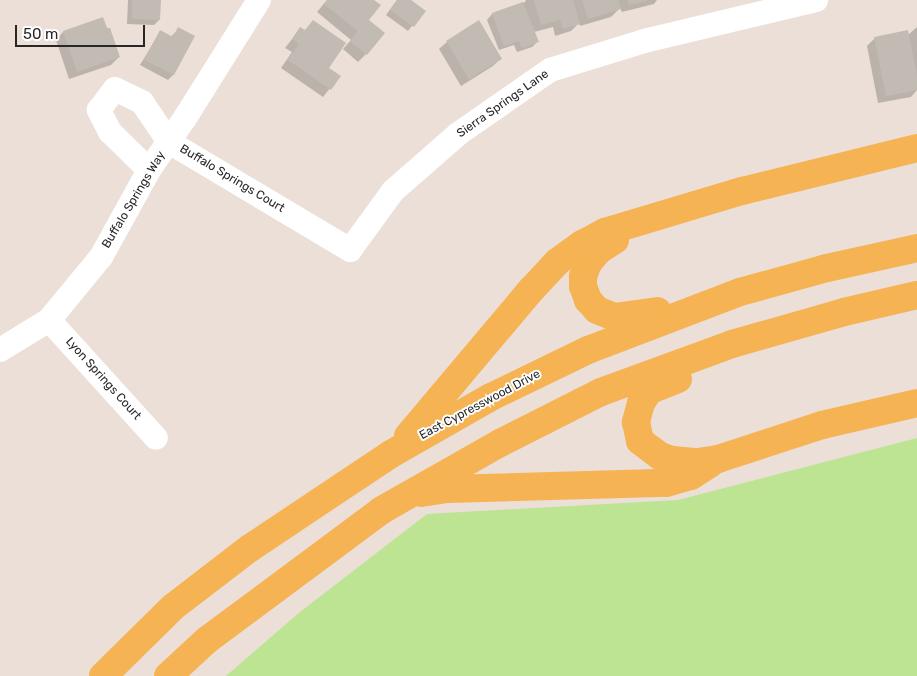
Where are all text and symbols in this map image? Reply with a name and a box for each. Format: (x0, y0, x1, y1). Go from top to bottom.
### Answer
scale bar (18, 15, 148, 47)
text: 50 m (23, 25, 58, 43)
street label: Sierra Springs Lane (454, 67, 552, 141)
street label: Buffalo Springs Court (177, 142, 287, 216)
street label: Buffalo Springs Way (99, 149, 169, 251)
street label: Lyon Springs Court (62, 335, 144, 423)
street label: East Cypresswood Drive (417, 367, 543, 443)

